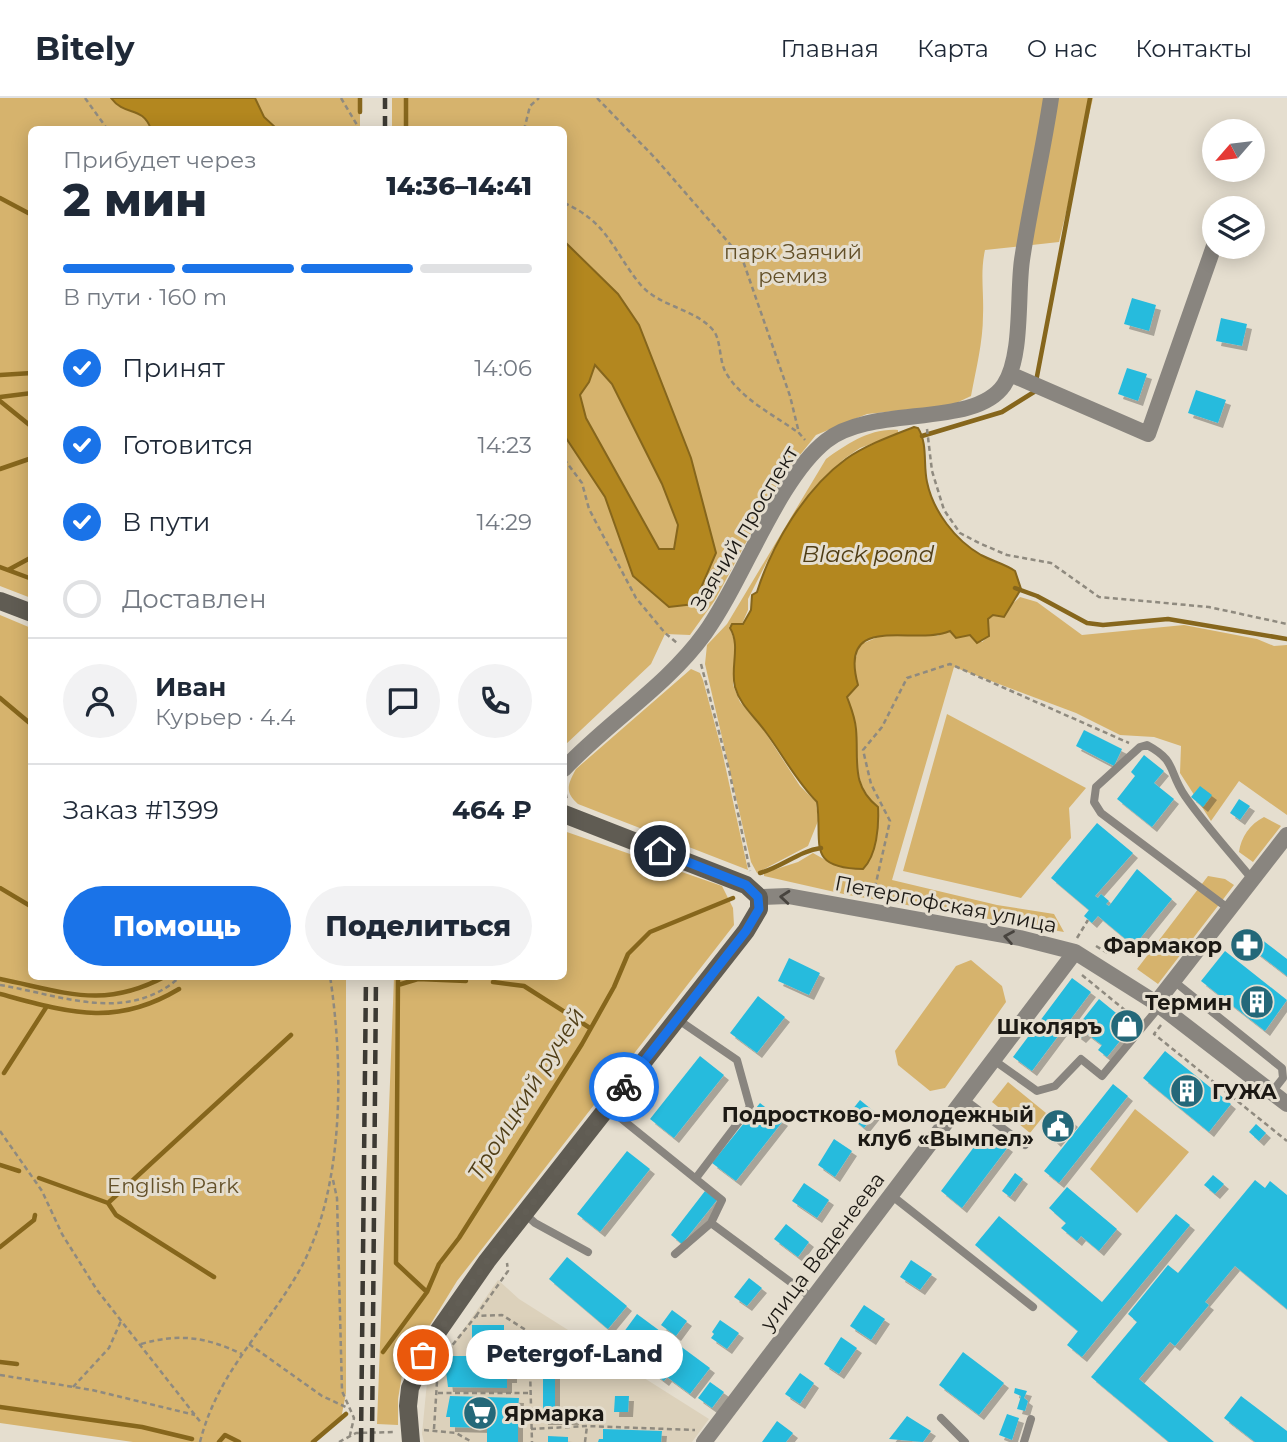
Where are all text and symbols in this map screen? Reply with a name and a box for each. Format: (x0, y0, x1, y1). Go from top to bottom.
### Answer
text: Bitely (35, 28, 134, 68)
text: Главная (781, 34, 879, 63)
text: Карта (917, 34, 989, 63)
text: О нас (1027, 34, 1097, 63)
text: Контакты (1135, 34, 1252, 63)
north arrow (1202, 119, 1265, 182)
map controls (1202, 119, 1265, 259)
text: Прибудет через (63, 146, 257, 174)
text: 14:36–14:41 (386, 170, 532, 202)
text: 2 мин (63, 171, 207, 228)
button: layers (1202, 196, 1265, 259)
park label: парк Заячий ремиз (724, 239, 862, 288)
text: В пути · 160 m (63, 283, 227, 311)
icon: check (63, 349, 101, 387)
text: Принят (122, 352, 225, 384)
text: 14:06 (474, 354, 532, 382)
icon: check (63, 426, 101, 464)
text: Готовится (122, 429, 253, 461)
text: 14:23 (477, 431, 532, 459)
street label: Заячий проспект (685, 441, 803, 615)
icon: check (63, 503, 101, 541)
text: В пути (122, 506, 211, 538)
text: 14:29 (476, 508, 532, 536)
water label: Black pond (802, 540, 935, 568)
text: Доставлен (122, 583, 267, 615)
button: person (63, 664, 137, 738)
button: chat (366, 664, 440, 738)
button: phone (458, 664, 532, 738)
text: Иван (155, 671, 226, 703)
text: Курьер · 4.4 (155, 703, 295, 731)
text: Заказ #1399 (63, 794, 219, 826)
text: 464 ₽ (452, 794, 532, 826)
pin (630, 821, 690, 881)
icon: home (641, 832, 679, 870)
street label: Петергофская улица (833, 870, 1059, 938)
button: Помощь (63, 886, 291, 966)
button: Поделиться (305, 886, 532, 966)
one-way arrow (779, 890, 790, 905)
pharmacy icon: Фармакор (1228, 926, 1266, 964)
one-way arrow (1003, 930, 1015, 945)
place label: Фармакор (1104, 933, 1222, 958)
building icon: Термин (1238, 983, 1276, 1021)
place label: Термин (1145, 990, 1232, 1015)
water label: Троицкий ручей (461, 1002, 591, 1186)
shop icon: Школяръ (1108, 1007, 1146, 1045)
place label: Школяръ (997, 1014, 1102, 1039)
courier (589, 1052, 659, 1122)
icon: bike (605, 1068, 643, 1106)
building icon: ГУЖА (1168, 1072, 1206, 1110)
place label: ГУЖА (1212, 1079, 1277, 1104)
place label: Подростково-молодежный клуб «Вымпел» (722, 1102, 1034, 1151)
public building icon: Подростково-молодежный клуб «Вымпел» (1039, 1107, 1077, 1145)
street label: улица Веденеева (754, 1167, 890, 1336)
park label: English Park (107, 1173, 239, 1198)
pin (393, 1325, 453, 1385)
callout: Petergof-Land (465, 1330, 682, 1380)
icon: bag (404, 1336, 442, 1374)
text: Petergof-Land (486, 1340, 663, 1368)
supermarket icon: Ярмарка (461, 1394, 499, 1432)
place label: Ярмарка (504, 1401, 604, 1426)

